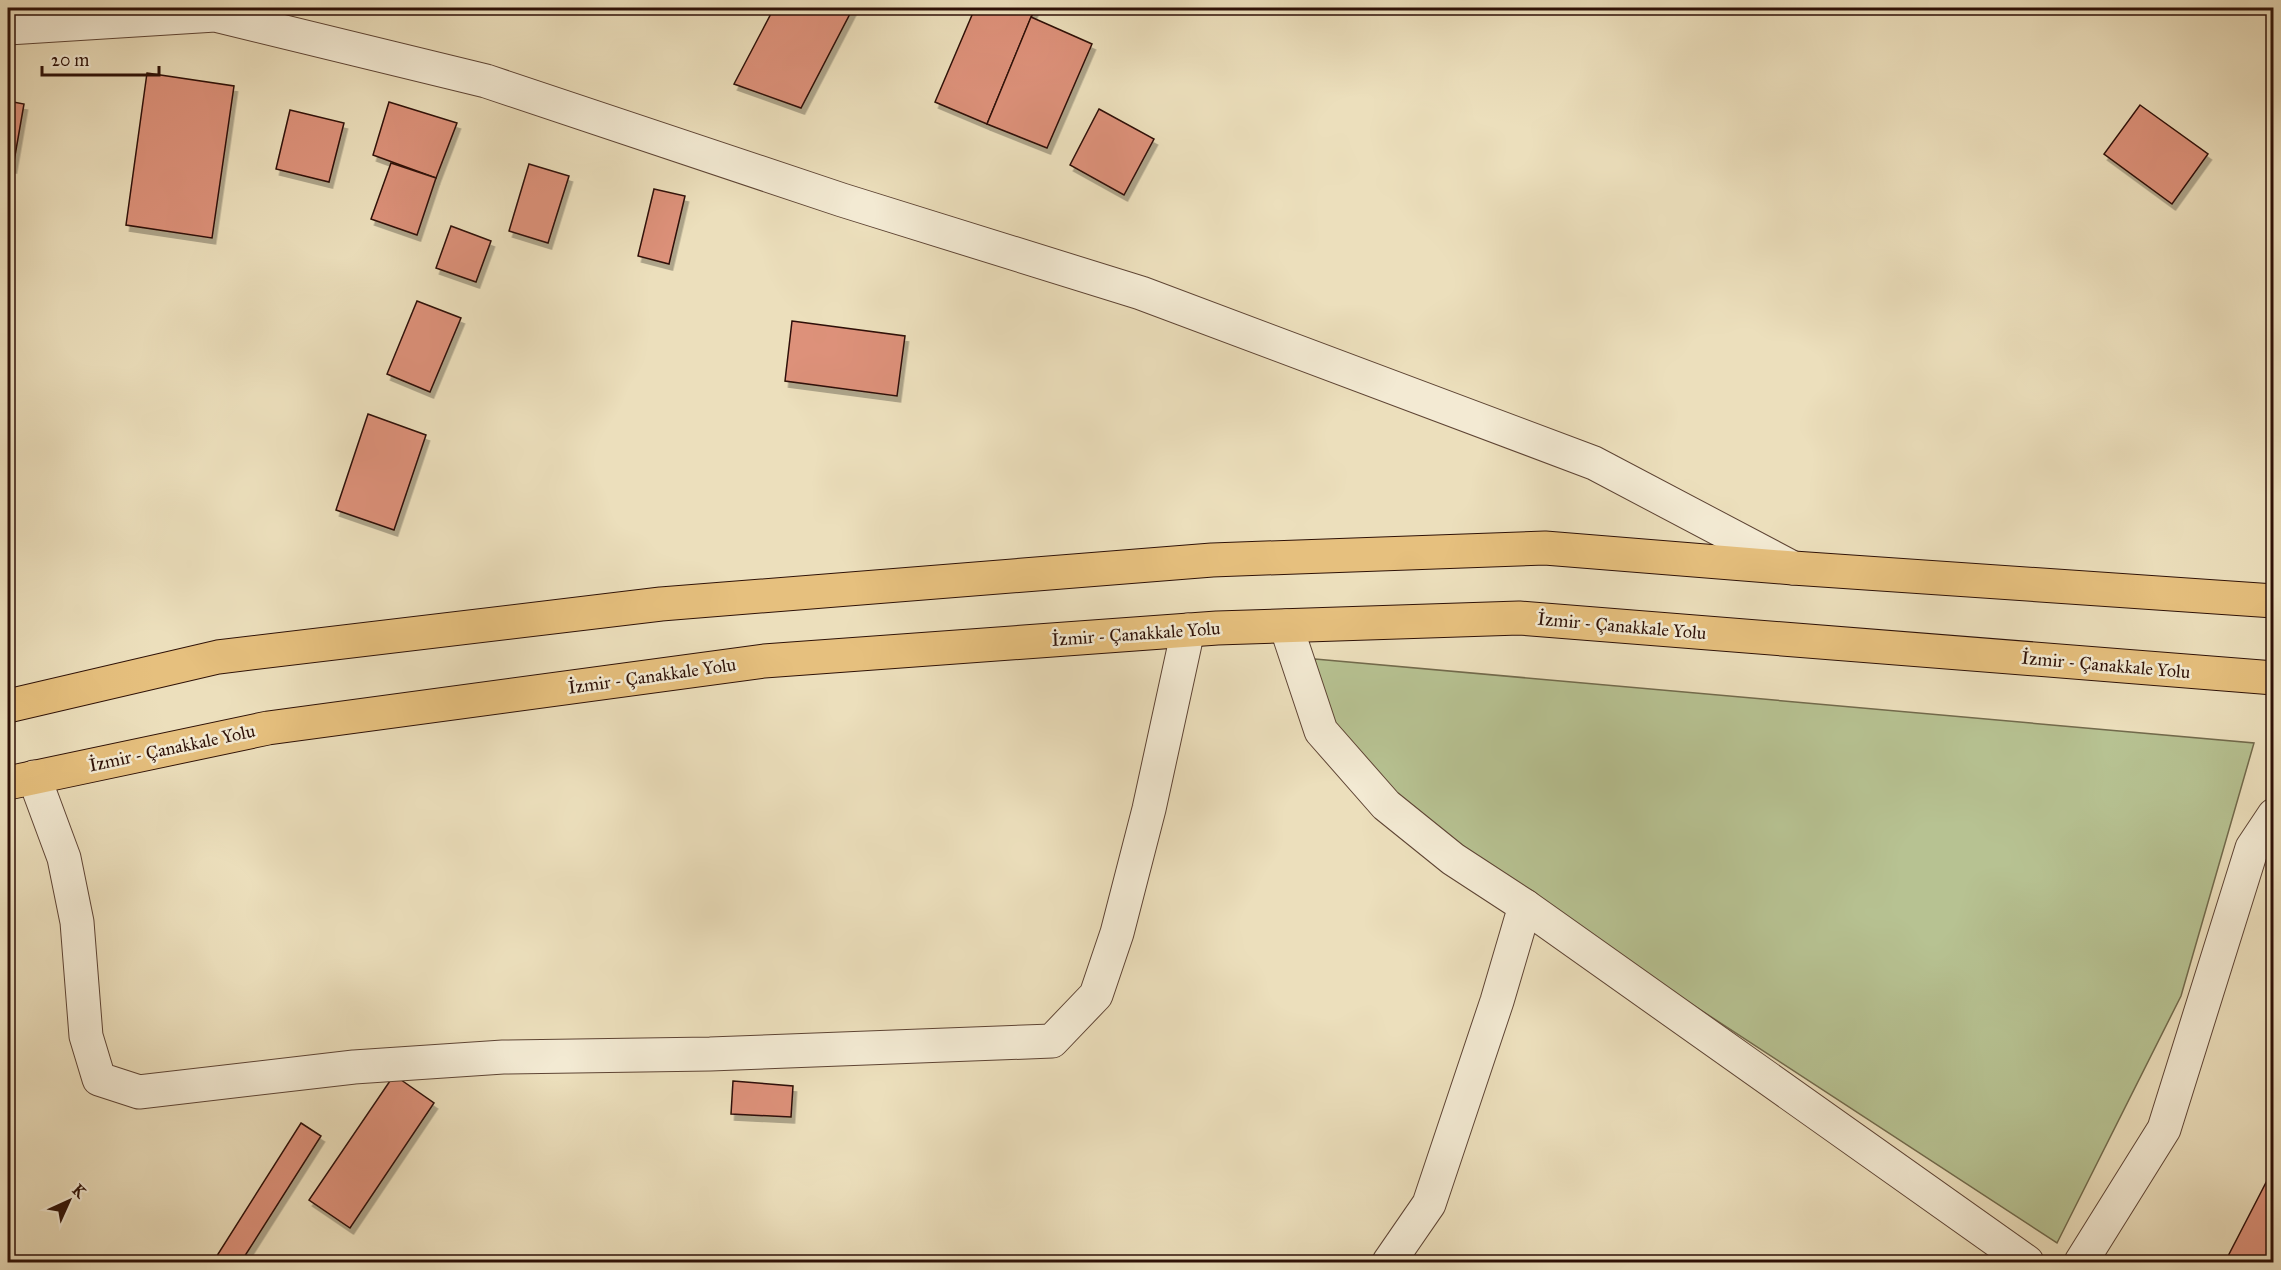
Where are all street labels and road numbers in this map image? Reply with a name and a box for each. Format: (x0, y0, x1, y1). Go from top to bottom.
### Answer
street label: İzmir - Çanakkale Yolu (1537, 607, 1708, 644)
street label: İzmir - Çanakkale Yolu (1051, 616, 1222, 651)
street label: İzmir - Çanakkale Yolu (2021, 646, 2192, 683)
street label: İzmir - Çanakkale Yolu (566, 652, 738, 699)
street label: İzmir - Çanakkale Yolu (87, 719, 258, 776)

